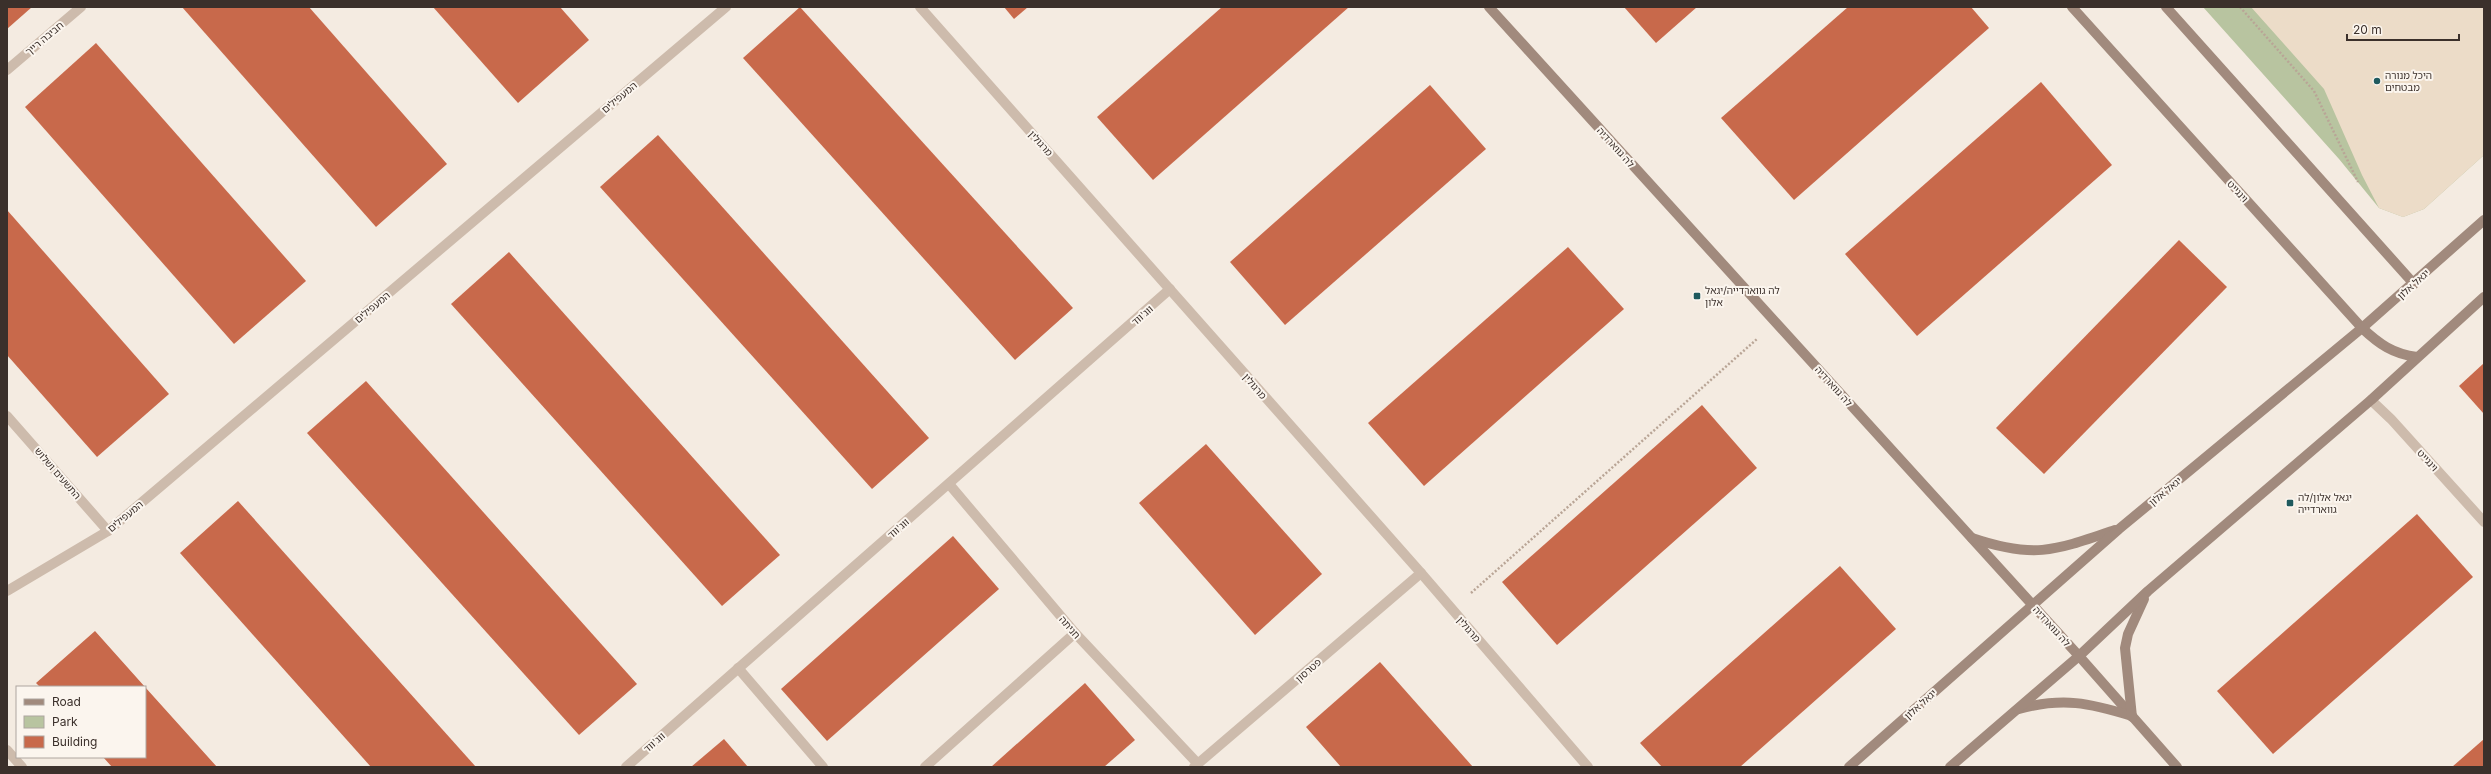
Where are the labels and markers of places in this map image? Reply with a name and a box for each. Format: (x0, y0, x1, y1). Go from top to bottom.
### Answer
place label: היכל מנורה מבטחים (2385, 69, 2432, 93)
marker: היכל מנורה מבטחים (2372, 76, 2382, 86)
place label: לה גווארדייה/יגאל אלון (1705, 284, 1780, 308)
marker: לה גווארדייה/יגאל אלון (1692, 291, 1702, 301)
place label: יגאל אלון/לה גווארדייה (2298, 491, 2352, 515)
marker: יגאל אלון/לה גווארדייה (2285, 498, 2295, 508)

